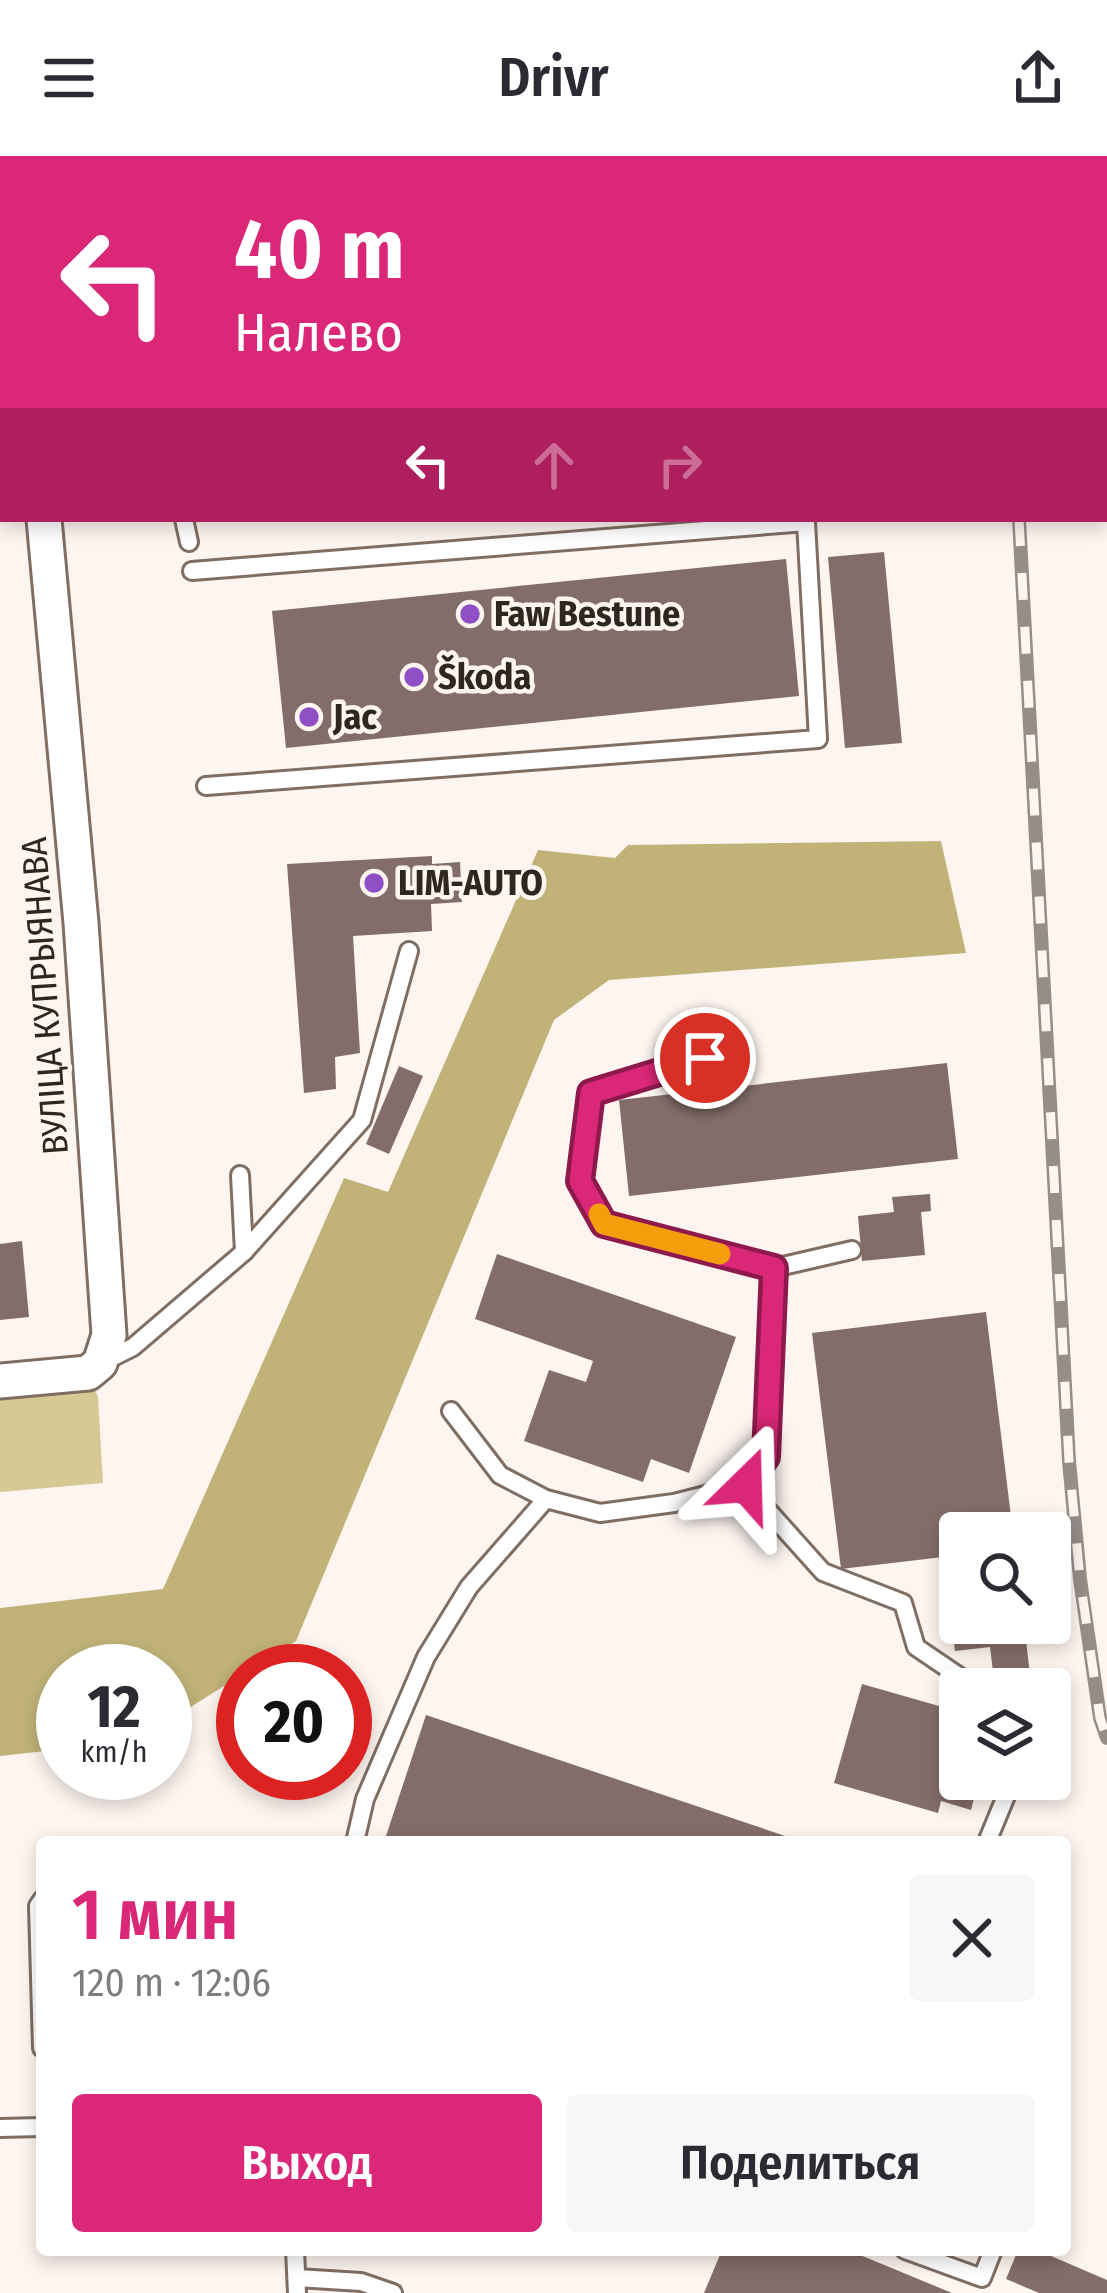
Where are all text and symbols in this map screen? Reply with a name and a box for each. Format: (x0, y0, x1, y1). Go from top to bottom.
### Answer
icon: menu (36, 45, 102, 111)
icon: share (1005, 45, 1071, 111)
text: Drivr (498, 46, 609, 110)
text: 40 m (234, 199, 405, 300)
icon: left (36, 204, 192, 360)
text: Налево (234, 301, 403, 365)
icon: left (395, 432, 461, 498)
icon: ahead (521, 432, 587, 498)
icon: right (647, 432, 713, 498)
place label: Faw Bestune (494, 592, 680, 636)
marker: Faw Bestune (457, 601, 483, 627)
place label: Škoda (438, 654, 531, 699)
marker: Škoda (401, 664, 427, 690)
place label: Jac (332, 695, 377, 739)
marker: Jac (296, 704, 322, 730)
street label: ВУЛІЦА КУПРЫЯНАВА (12, 836, 78, 1156)
place label: LIM-AUTO (398, 861, 543, 905)
marker: LIM-AUTO (361, 870, 387, 896)
pin (654, 1007, 756, 1109)
icon: arrive (672, 1025, 738, 1091)
position arrow (683, 1422, 809, 1548)
map controls (939, 1512, 1071, 1800)
button: search (939, 1512, 1071, 1644)
speed limit sign: 20 (216, 1644, 372, 1800)
button: layers (939, 1668, 1071, 1800)
text: 12 (87, 1671, 141, 1743)
text: km/h (81, 1734, 147, 1770)
text: 1 мин (72, 1872, 239, 1958)
button: close (909, 1875, 1035, 2001)
text: 120 m · 12:06 (72, 1960, 271, 2006)
button: Выход (72, 2094, 542, 2232)
button: Поделиться (566, 2094, 1035, 2232)

